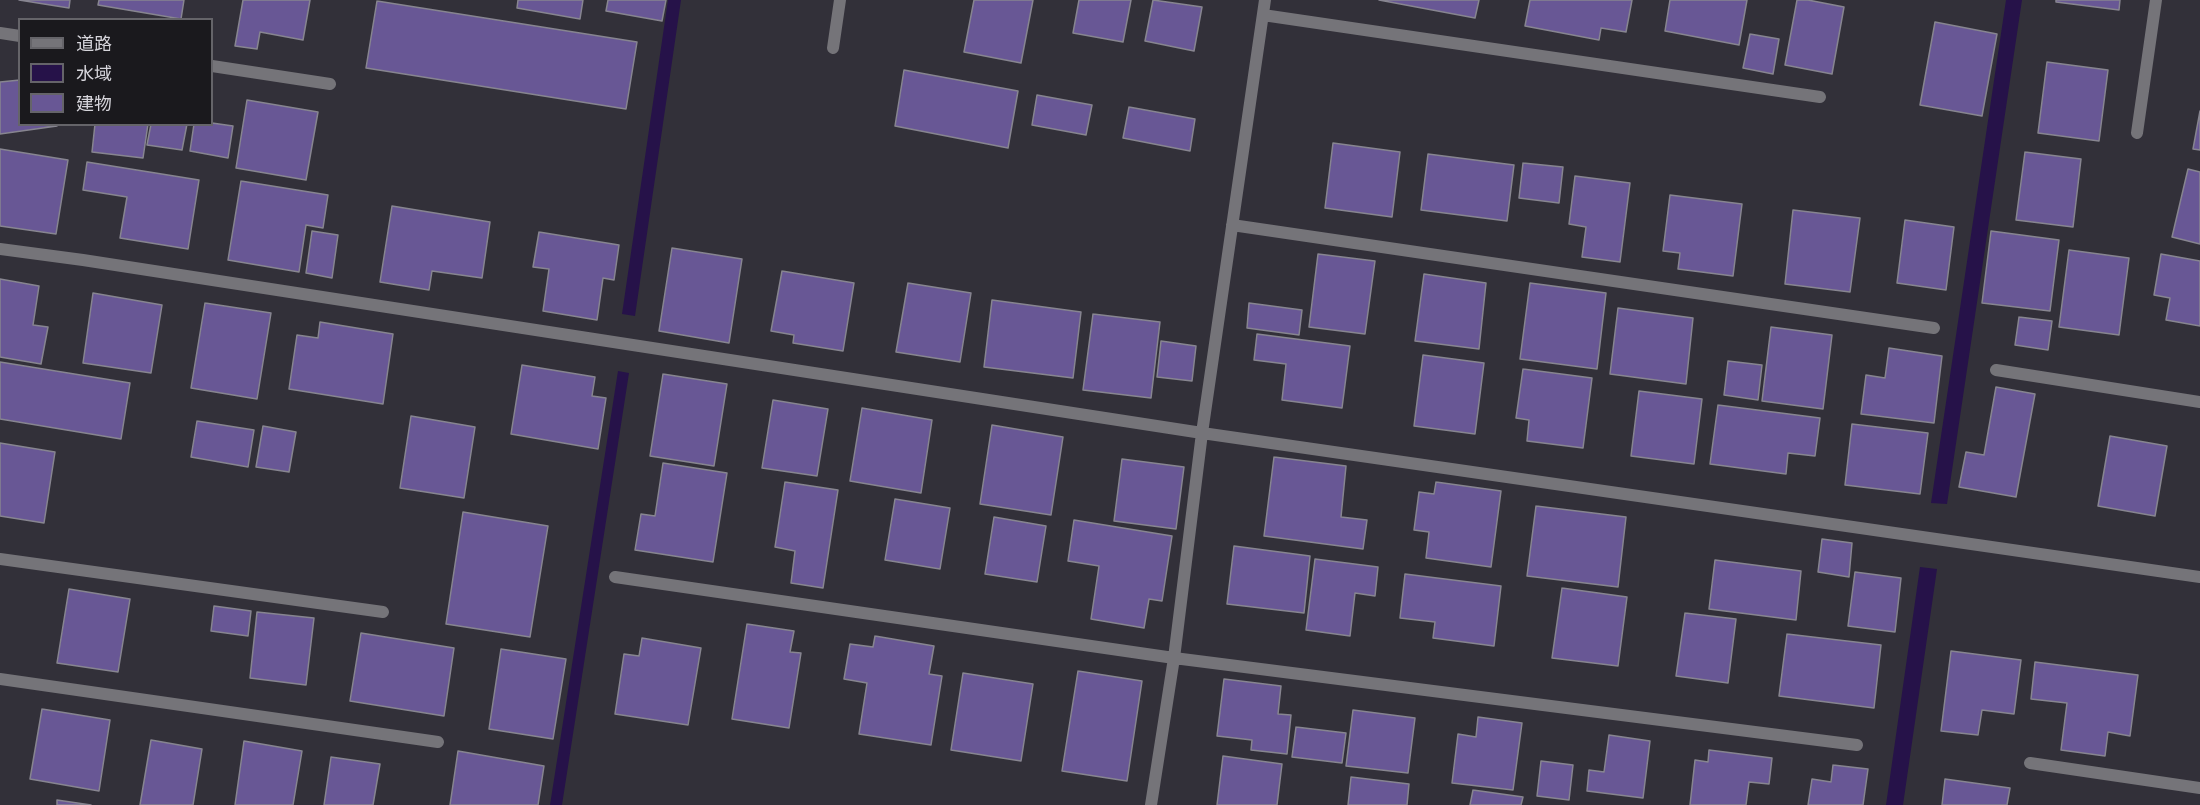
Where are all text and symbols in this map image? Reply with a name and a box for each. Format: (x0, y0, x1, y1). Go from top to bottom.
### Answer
legend (18, 18, 213, 126)
text: 道路 (76, 32, 112, 57)
text: 水域 (76, 62, 112, 87)
text: 建物 (76, 92, 112, 117)

